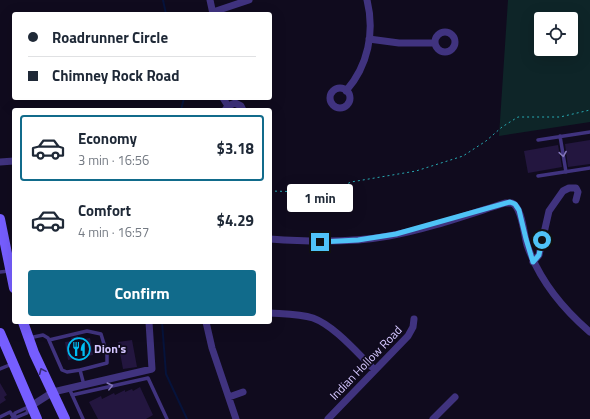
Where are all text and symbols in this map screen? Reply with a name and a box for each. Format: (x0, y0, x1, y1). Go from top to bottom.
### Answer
map controls (534, 12, 578, 56)
button: locate (534, 12, 578, 56)
text: Roadrunner Circle (52, 26, 168, 49)
text: Chimney Rock Road (52, 64, 179, 87)
text: Economy (78, 127, 137, 150)
icon: car (30, 130, 66, 166)
text: $3.18 (217, 137, 254, 160)
text: 3 min · 16:56 (78, 150, 149, 170)
one-way arrow (558, 151, 567, 157)
callout: 1 min (287, 184, 353, 212)
text: 1 min (304, 188, 336, 208)
text: Comfort (78, 199, 131, 222)
icon: car (30, 202, 66, 238)
text: $4.29 (217, 209, 254, 232)
text: 4 min · 16:57 (78, 222, 149, 242)
route start (533, 231, 551, 249)
route end (311, 233, 329, 251)
button: Confirm (28, 270, 256, 316)
street label: Indian Hollow Road (325, 321, 406, 404)
restaurant icon: Dion's (66, 336, 92, 362)
place label: Dion's (94, 339, 127, 358)
one-way arrow (39, 368, 47, 375)
one-way arrow (107, 383, 113, 391)

